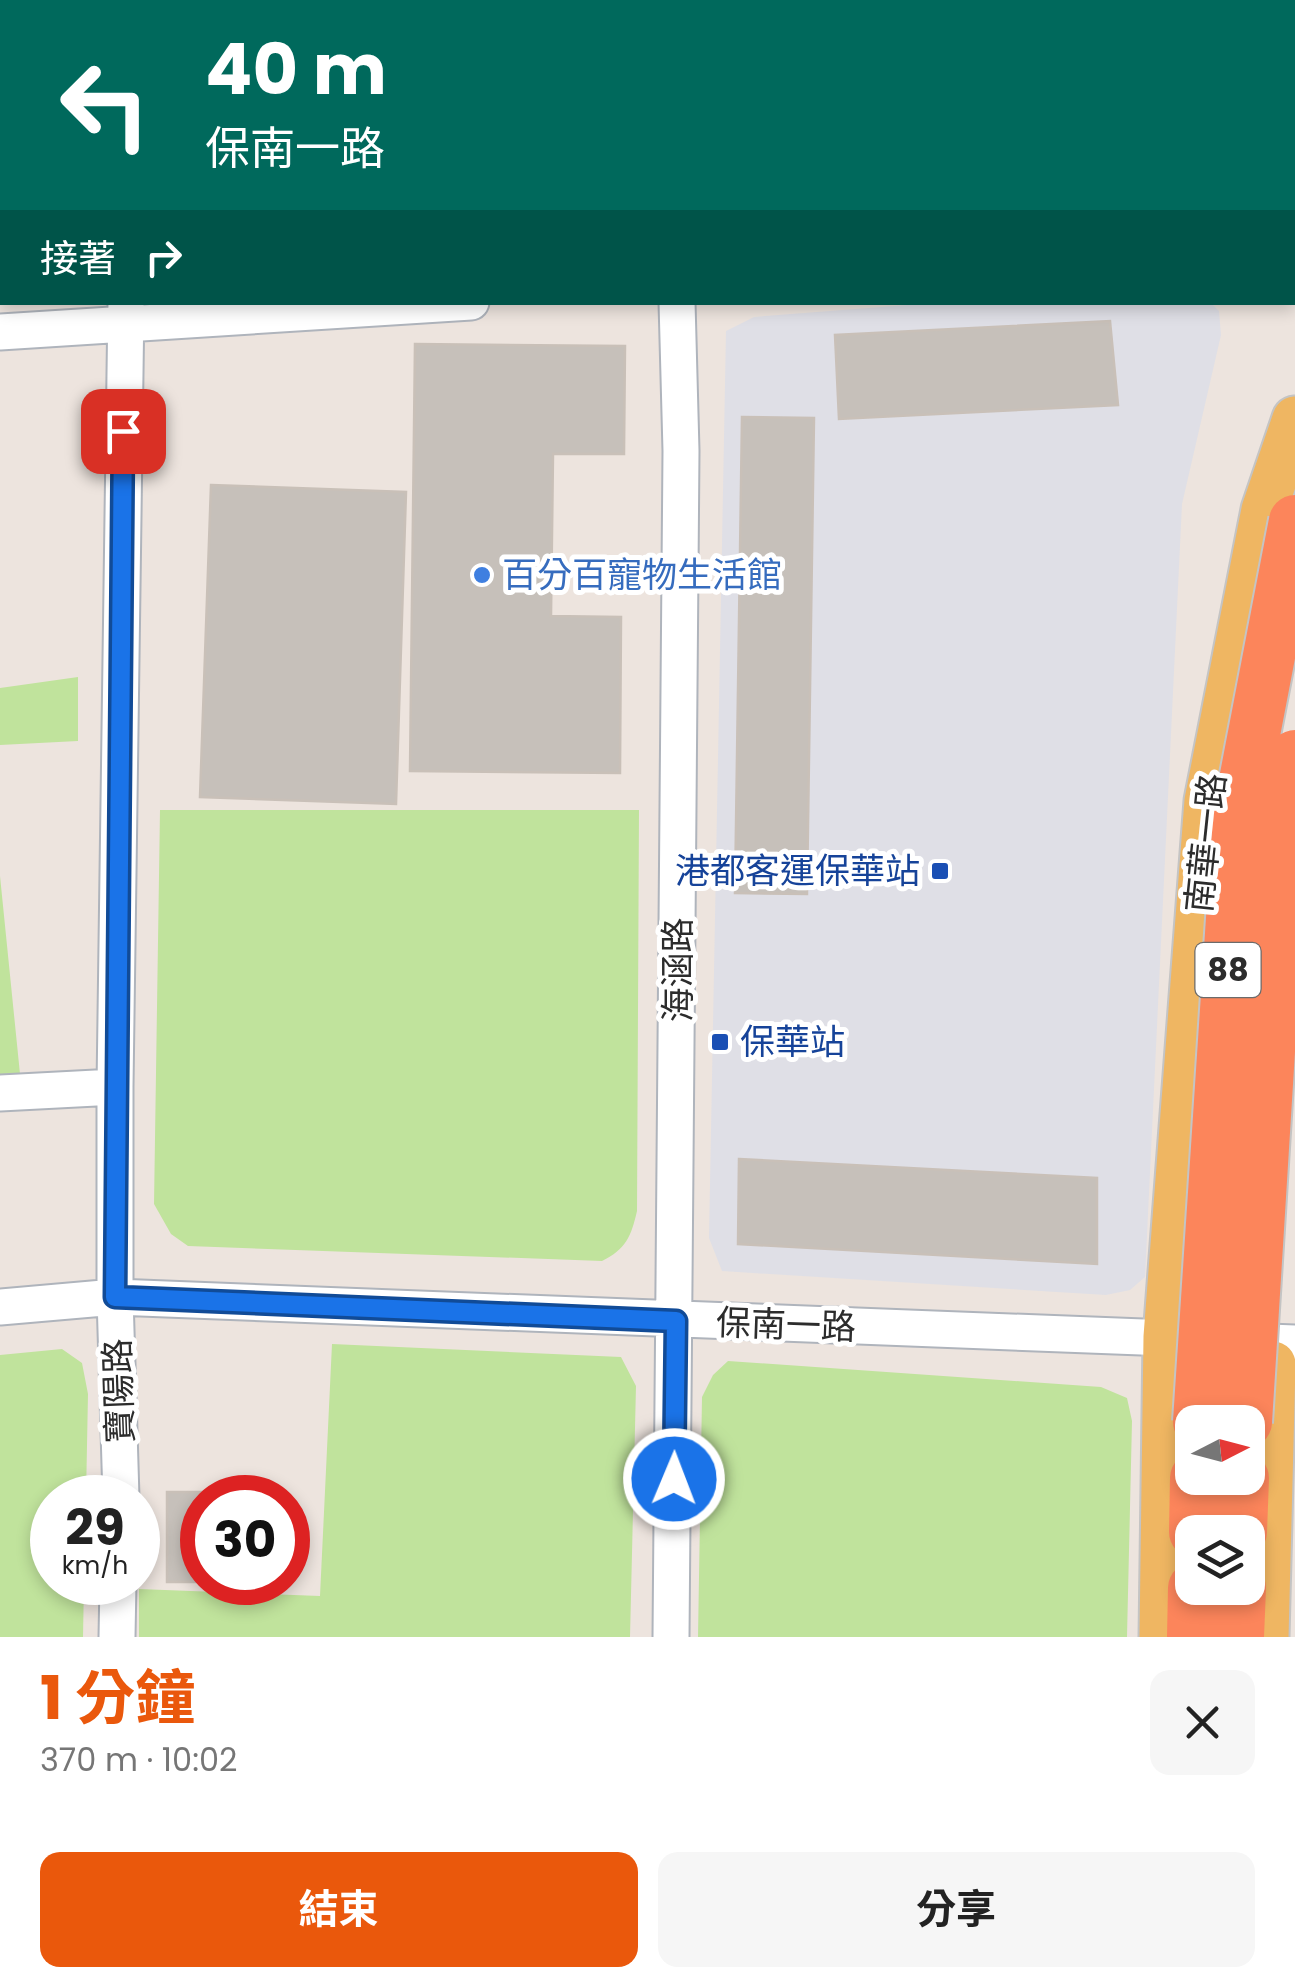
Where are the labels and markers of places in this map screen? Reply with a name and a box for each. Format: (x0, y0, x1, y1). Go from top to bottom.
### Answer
pin (81, 389, 166, 474)
place label: 百分百寵物生活館 (502, 550, 782, 599)
marker: 百分百寵物生活館 (471, 564, 493, 586)
place label: 港都客運保華站 (675, 846, 920, 895)
marker: 港都客運保華站 (929, 860, 951, 882)
place label: 保華站 (740, 1017, 845, 1066)
marker: 保華站 (709, 1031, 731, 1053)

